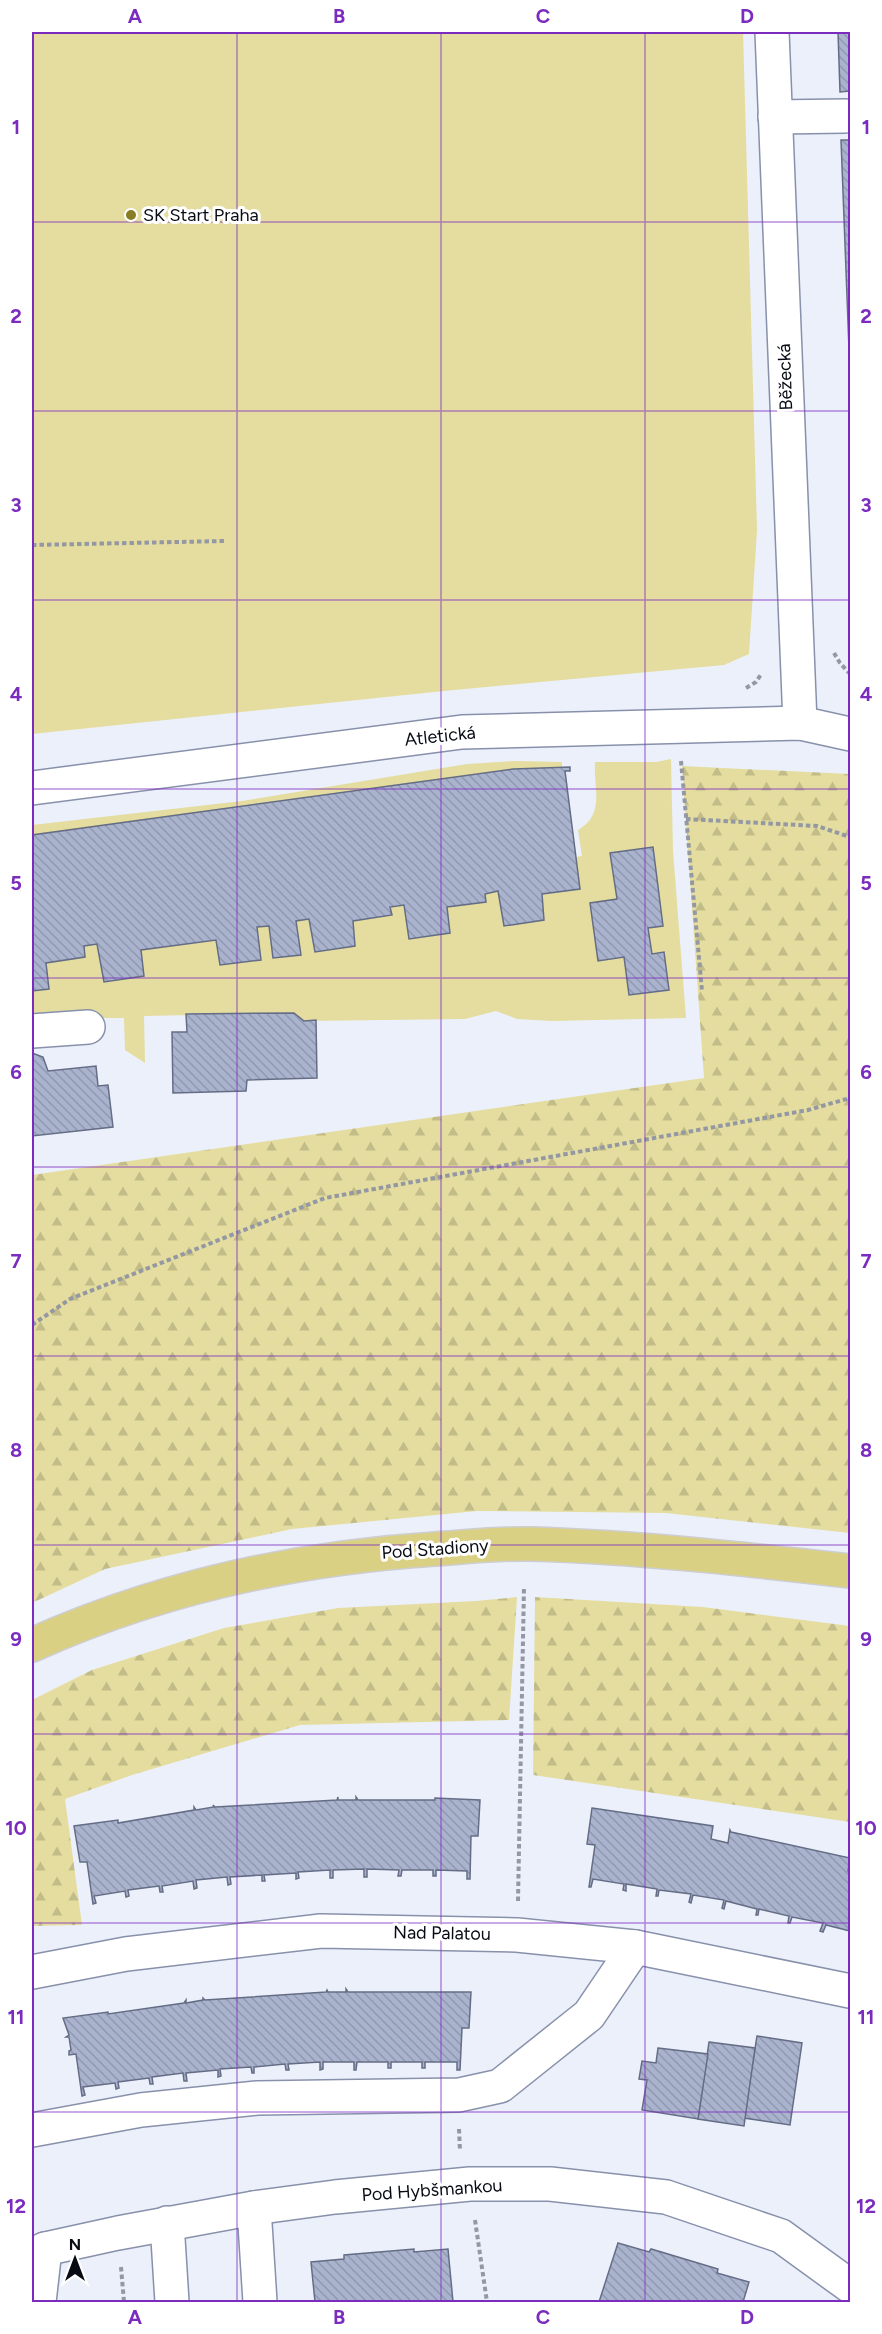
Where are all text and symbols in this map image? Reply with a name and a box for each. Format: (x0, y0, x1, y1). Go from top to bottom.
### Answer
text: A (128, 4, 143, 28)
text: B (333, 4, 345, 28)
text: C (536, 4, 550, 28)
text: D (740, 4, 754, 28)
text: 1 (12, 115, 20, 139)
text: 1 (862, 115, 870, 139)
place label: SK Start Praha (143, 204, 259, 226)
marker: SK Start Praha (124, 208, 138, 222)
text: 2 (10, 304, 22, 328)
text: 2 (860, 304, 872, 328)
street label: Běžecká (773, 343, 797, 411)
text: 3 (10, 493, 22, 517)
text: 3 (860, 493, 872, 517)
text: 4 (10, 682, 23, 706)
text: 4 (860, 682, 873, 706)
street label: Atletická (403, 721, 477, 751)
text: 5 (10, 871, 22, 895)
text: 5 (860, 871, 872, 895)
text: 6 (10, 1060, 22, 1084)
text: 6 (860, 1060, 872, 1084)
text: 7 (10, 1249, 22, 1273)
text: 7 (860, 1249, 872, 1273)
text: 8 (10, 1438, 22, 1462)
text: 8 (860, 1438, 872, 1462)
street label: Pod Stadiony (381, 1534, 490, 1564)
text: 9 (10, 1627, 22, 1651)
text: 9 (860, 1627, 872, 1651)
text: 10 (5, 1816, 27, 1840)
text: 10 (855, 1816, 877, 1840)
street label: Nad Palatou (393, 1921, 491, 1945)
text: 11 (8, 2005, 24, 2029)
text: 11 (858, 2005, 874, 2029)
street label: Pod Hybšmankou (361, 2174, 503, 2206)
text: 12 (6, 2194, 26, 2218)
text: 12 (856, 2194, 876, 2218)
north arrow (45, 2229, 105, 2289)
text: N (69, 2235, 81, 2254)
text: A (128, 2305, 143, 2329)
text: B (333, 2305, 345, 2329)
text: C (536, 2305, 550, 2329)
text: D (740, 2305, 754, 2329)

